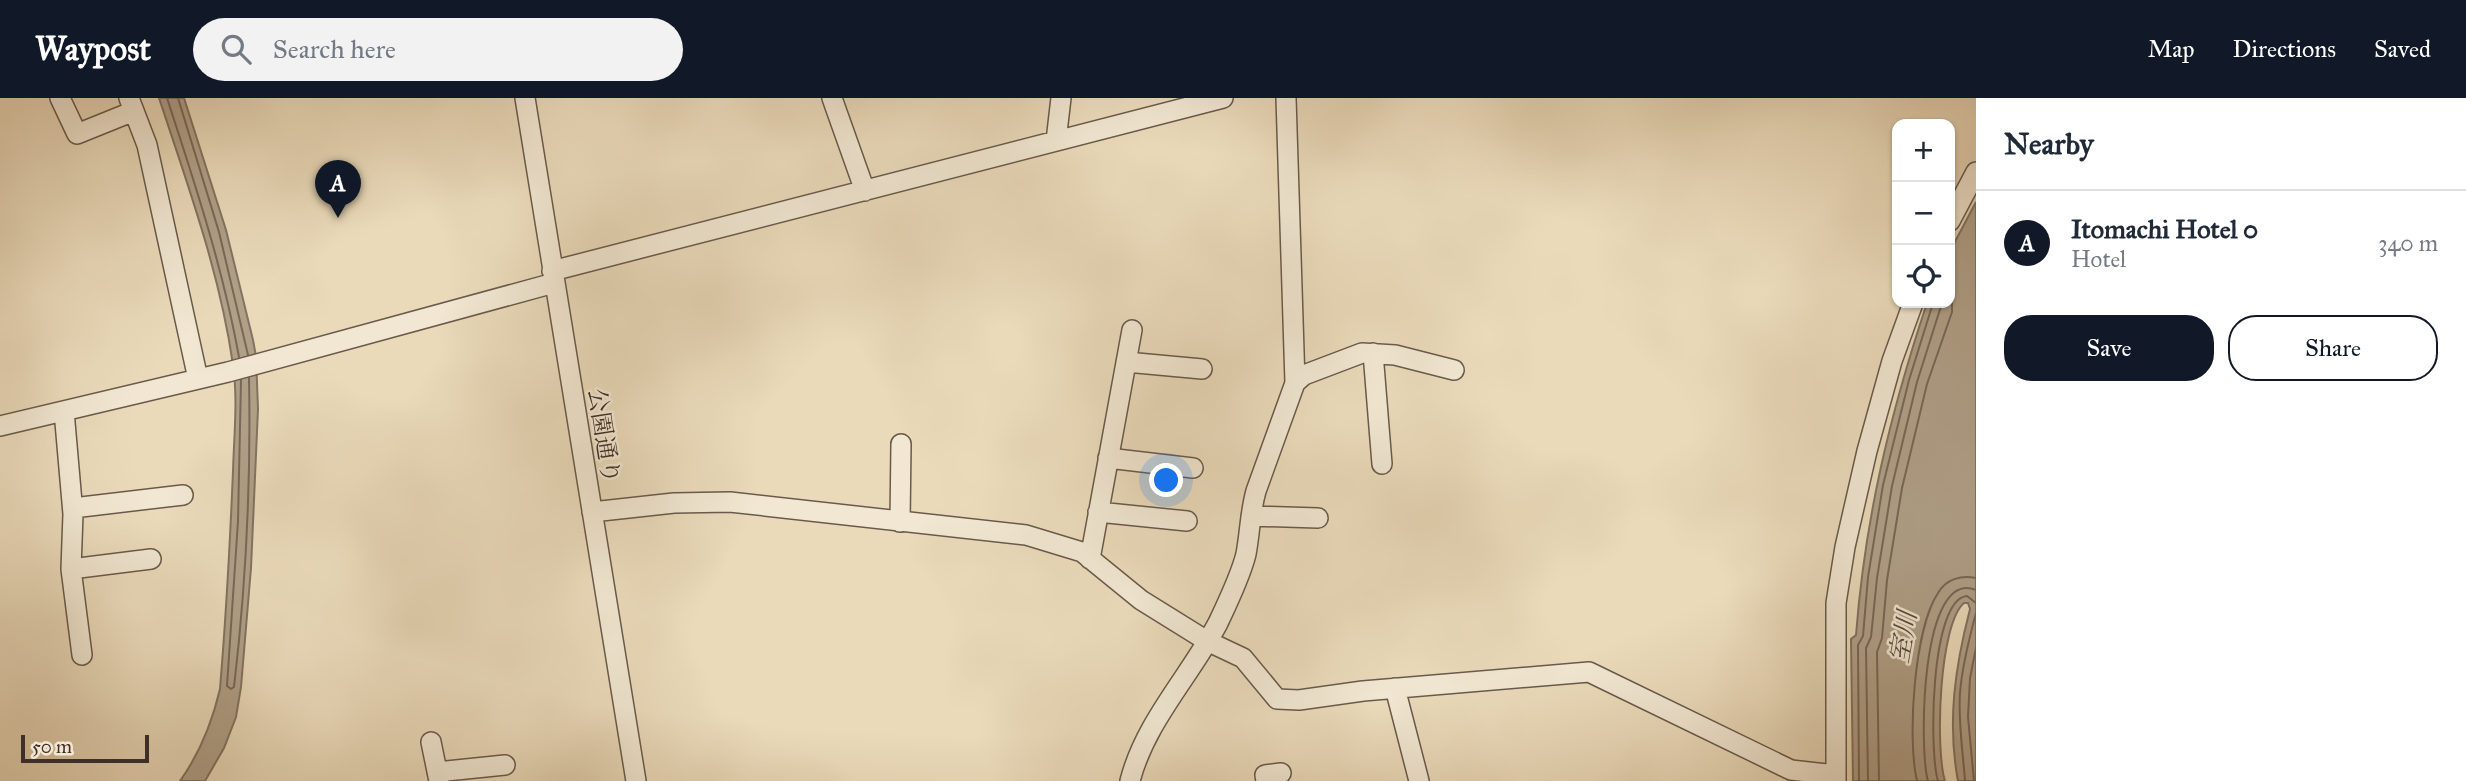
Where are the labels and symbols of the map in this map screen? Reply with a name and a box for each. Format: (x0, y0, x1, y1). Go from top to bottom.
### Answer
pin: A (315, 160, 361, 218)
street label: 公園通り (582, 386, 626, 486)
your location (1149, 463, 1183, 497)
water label: 室川 (1883, 606, 1924, 665)
scale bar (21, 732, 149, 764)

